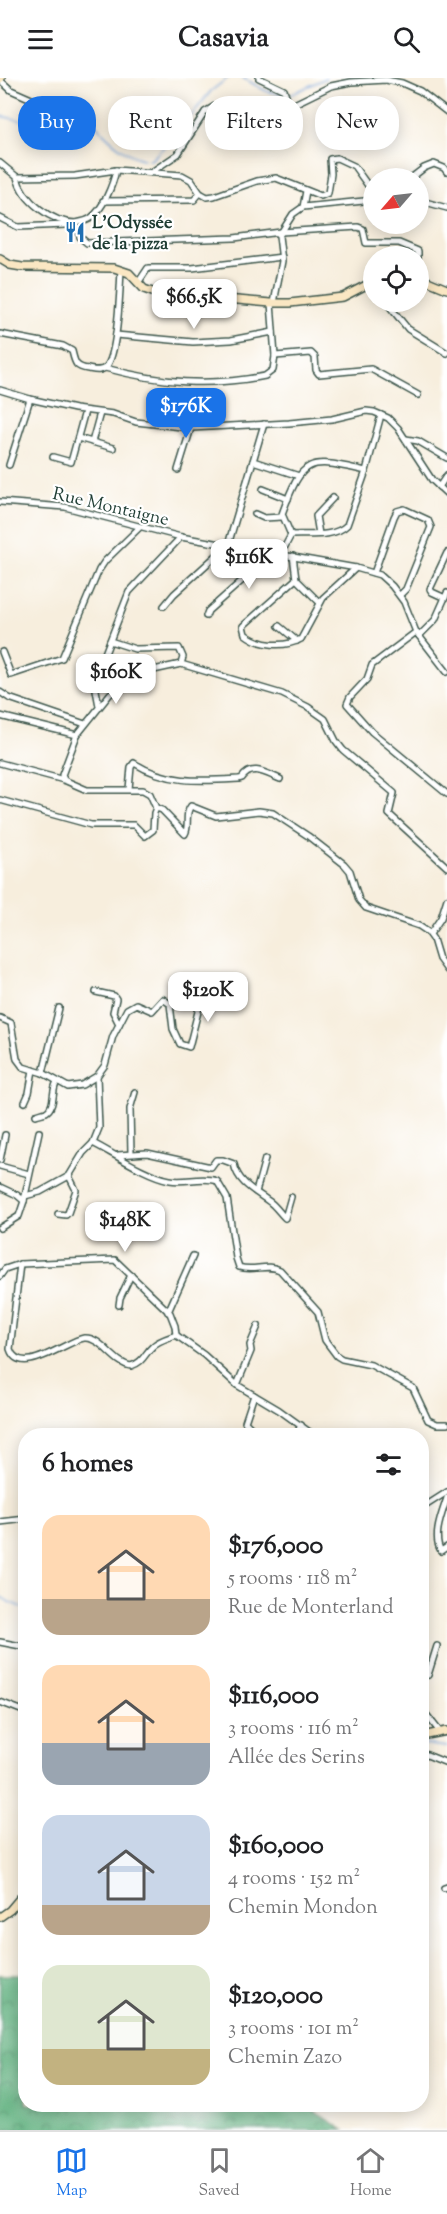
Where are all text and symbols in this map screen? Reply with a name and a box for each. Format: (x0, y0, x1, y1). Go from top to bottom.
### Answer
text: Casavia (178, 20, 269, 59)
icon: menu (24, 23, 57, 56)
icon: search (390, 23, 423, 56)
chip: Buy (18, 96, 96, 150)
chip: Rent (108, 96, 193, 150)
chip: Filters (205, 96, 303, 150)
chip: New (315, 96, 399, 150)
north arrow (363, 168, 429, 234)
map controls (363, 168, 429, 312)
place label: L'Odyssée de la pizza (92, 211, 173, 258)
restaurant icon: L'Odyssée de la pizza (63, 220, 87, 244)
button: locate (363, 246, 429, 312)
pin: $66.5K (145, 279, 243, 330)
text: $66.5K (166, 284, 222, 313)
pin: $176K (144, 388, 228, 439)
text: $176K (160, 393, 212, 422)
street label: Rue Montaigne (50, 482, 171, 534)
pin: $116K (207, 539, 291, 590)
text: $116K (225, 544, 273, 573)
pin: $160K (74, 654, 158, 705)
text: $160K (90, 659, 142, 688)
pin: $120K (166, 972, 250, 1023)
text: $120K (182, 977, 234, 1006)
pin: $148K (83, 1202, 167, 1253)
text: $148K (99, 1207, 151, 1236)
text: 6 homes (42, 1446, 133, 1483)
icon: filters (372, 1448, 405, 1481)
text: $176,000 (228, 1528, 323, 1565)
icon: home (90, 1539, 162, 1611)
text: 5 rooms · 118 m² (228, 1565, 358, 1594)
text: Rue de Monterland (228, 1594, 393, 1623)
text: $116,000 (228, 1678, 319, 1715)
icon: home (90, 1689, 162, 1761)
text: 3 rooms · 116 m² (228, 1715, 359, 1744)
text: Allée des Serins (228, 1744, 365, 1773)
text: $160,000 (228, 1828, 324, 1865)
icon: home (90, 1839, 162, 1911)
text: 4 rooms · 152 m² (228, 1865, 360, 1894)
text: Chemin Mondon (228, 1894, 378, 1923)
text: $120,000 (228, 1978, 323, 2015)
icon: home (90, 1989, 162, 2061)
text: 3 rooms · 101 m² (228, 2015, 359, 2044)
text: Chemin Zazo (228, 2044, 342, 2073)
tab: Map (55, 2144, 88, 2203)
tab: Saved (198, 2144, 240, 2203)
tab: Home (350, 2144, 392, 2203)

